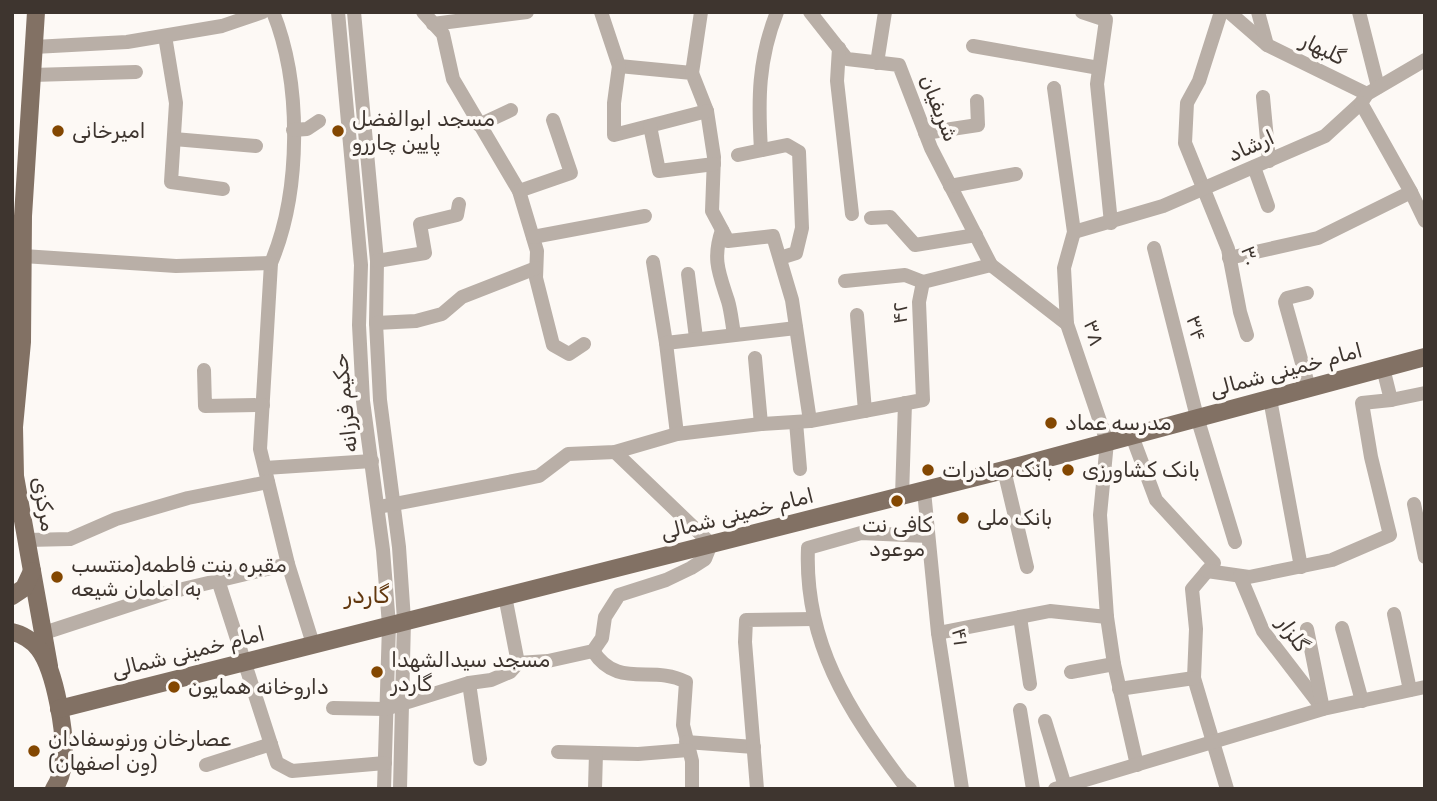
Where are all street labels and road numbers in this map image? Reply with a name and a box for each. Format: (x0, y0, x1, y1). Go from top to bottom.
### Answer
street label: گلبهار (1295, 26, 1350, 70)
street label: شریفیان (915, 71, 964, 145)
street label: ارشاد (1224, 124, 1278, 167)
street label: ۳۰ (1236, 243, 1265, 268)
street label: ۴۲ (887, 302, 912, 324)
street label: ۳۴ (1181, 312, 1212, 343)
street label: ۳۸ (1079, 316, 1110, 349)
street label: امام خمینی شمالی (1207, 337, 1365, 403)
street label: حکیم فرزانه (327, 352, 364, 454)
street label: مرکزی (27, 475, 62, 533)
street label: امام خمینی شمالی (658, 482, 816, 546)
street label: گلزار (1271, 610, 1315, 657)
street label: امام خمینی شمالی (109, 620, 267, 684)
street label: ۴۱ (947, 626, 974, 648)

